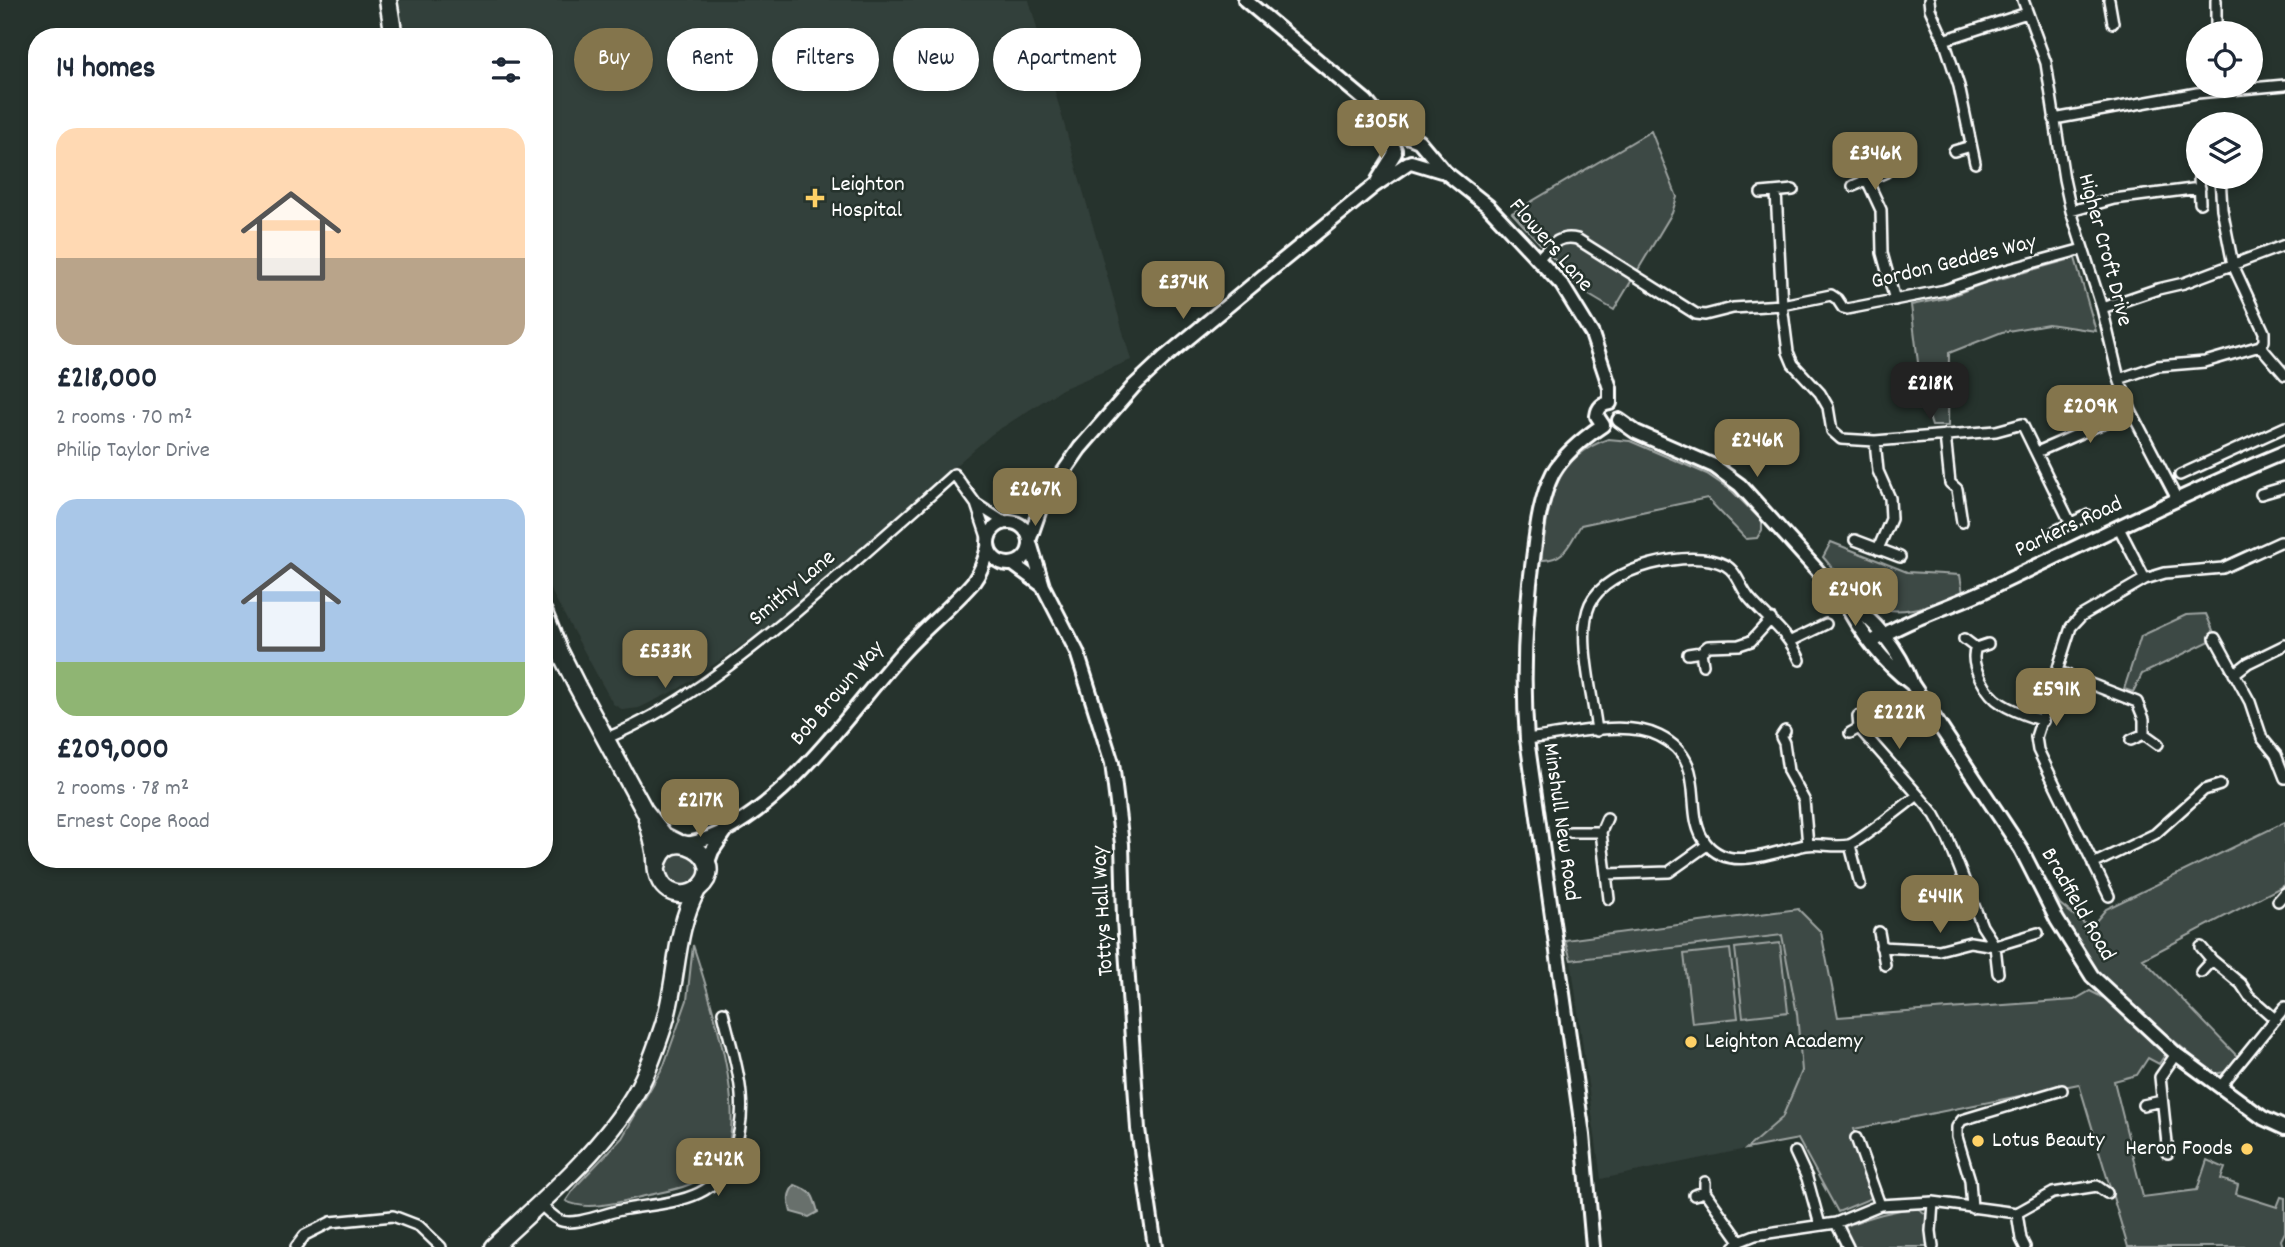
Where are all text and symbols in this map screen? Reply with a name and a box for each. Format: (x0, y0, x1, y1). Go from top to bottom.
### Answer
map controls (2186, 21, 2263, 189)
button: locate (2186, 21, 2263, 98)
chip: Buy (574, 28, 653, 91)
chip: Rent (667, 28, 758, 91)
chip: Filters (772, 28, 879, 91)
chip: New (893, 28, 979, 91)
chip: Apartment (993, 28, 1141, 91)
text: 14 homes (56, 49, 155, 92)
icon: filters (487, 51, 525, 89)
pin: £305K (1332, 100, 1430, 160)
text: £305K (1353, 106, 1409, 139)
button: layers (2186, 112, 2263, 189)
pin: £346K (1826, 132, 1924, 192)
text: £346K (1848, 138, 1902, 171)
place label: Leighton Hospital (831, 169, 905, 228)
street label: Higher Croft Drive (2068, 170, 2140, 330)
icon: home (228, 173, 354, 299)
marker: Leighton Hospital (805, 188, 825, 208)
street label: Flowers Lane (1500, 192, 1600, 300)
street label: Gordon Geddes Way (1868, 226, 2041, 299)
pin: £374K (1134, 262, 1232, 321)
text: £374K (1158, 267, 1208, 300)
text: £218,000 (56, 359, 157, 402)
pin: £218K (1881, 362, 1979, 422)
text: £218K (1907, 368, 1953, 401)
pin: £209K (2041, 386, 2139, 445)
text: £209K (2062, 391, 2118, 424)
text: 2 rooms · 70 m² (56, 402, 192, 435)
pin: £246K (1708, 420, 1806, 479)
text: £246K (1731, 425, 1784, 458)
text: Philip Taylor Drive (56, 435, 210, 468)
pin: £267K (986, 468, 1084, 528)
text: £267K (1009, 474, 1061, 507)
street label: Parkers Road (2010, 489, 2128, 567)
street label: Smithy Lane (742, 543, 844, 635)
icon: home (228, 544, 354, 670)
pin: £240K (1806, 568, 1904, 628)
text: £240K (1828, 574, 1882, 607)
pin: £533K (616, 630, 714, 690)
street label: Bob Brown Way (783, 634, 894, 754)
text: £533K (638, 636, 692, 669)
pin: £591K (2007, 668, 2105, 728)
text: £591K (2032, 674, 2080, 707)
pin: £222K (1850, 692, 1948, 751)
text: £222K (1873, 697, 1925, 730)
text: £209,000 (56, 730, 169, 773)
street label: Minshull New Road (1533, 741, 1587, 903)
text: 2 rooms · 78 m² (56, 773, 189, 806)
pin: £217K (651, 780, 749, 839)
text: £217K (677, 785, 723, 818)
text: Ernest Cope Road (56, 806, 210, 839)
street label: Bradfield Road (2031, 842, 2123, 968)
street label: Tottys Hall Way (1084, 844, 1124, 977)
pin: £441K (1891, 876, 1989, 935)
text: £441K (1917, 881, 1963, 914)
place label: Leighton Academy (1705, 1026, 1863, 1059)
marker: Leighton Academy (1683, 1034, 1699, 1050)
place label: Lotus Beauty (1992, 1125, 2105, 1158)
marker: Lotus Beauty (1970, 1133, 1986, 1149)
place label: Heron Foods (2125, 1133, 2233, 1166)
pin: £242K (669, 1138, 767, 1198)
marker: Heron Foods (2239, 1141, 2255, 1157)
text: £242K (692, 1144, 744, 1177)

